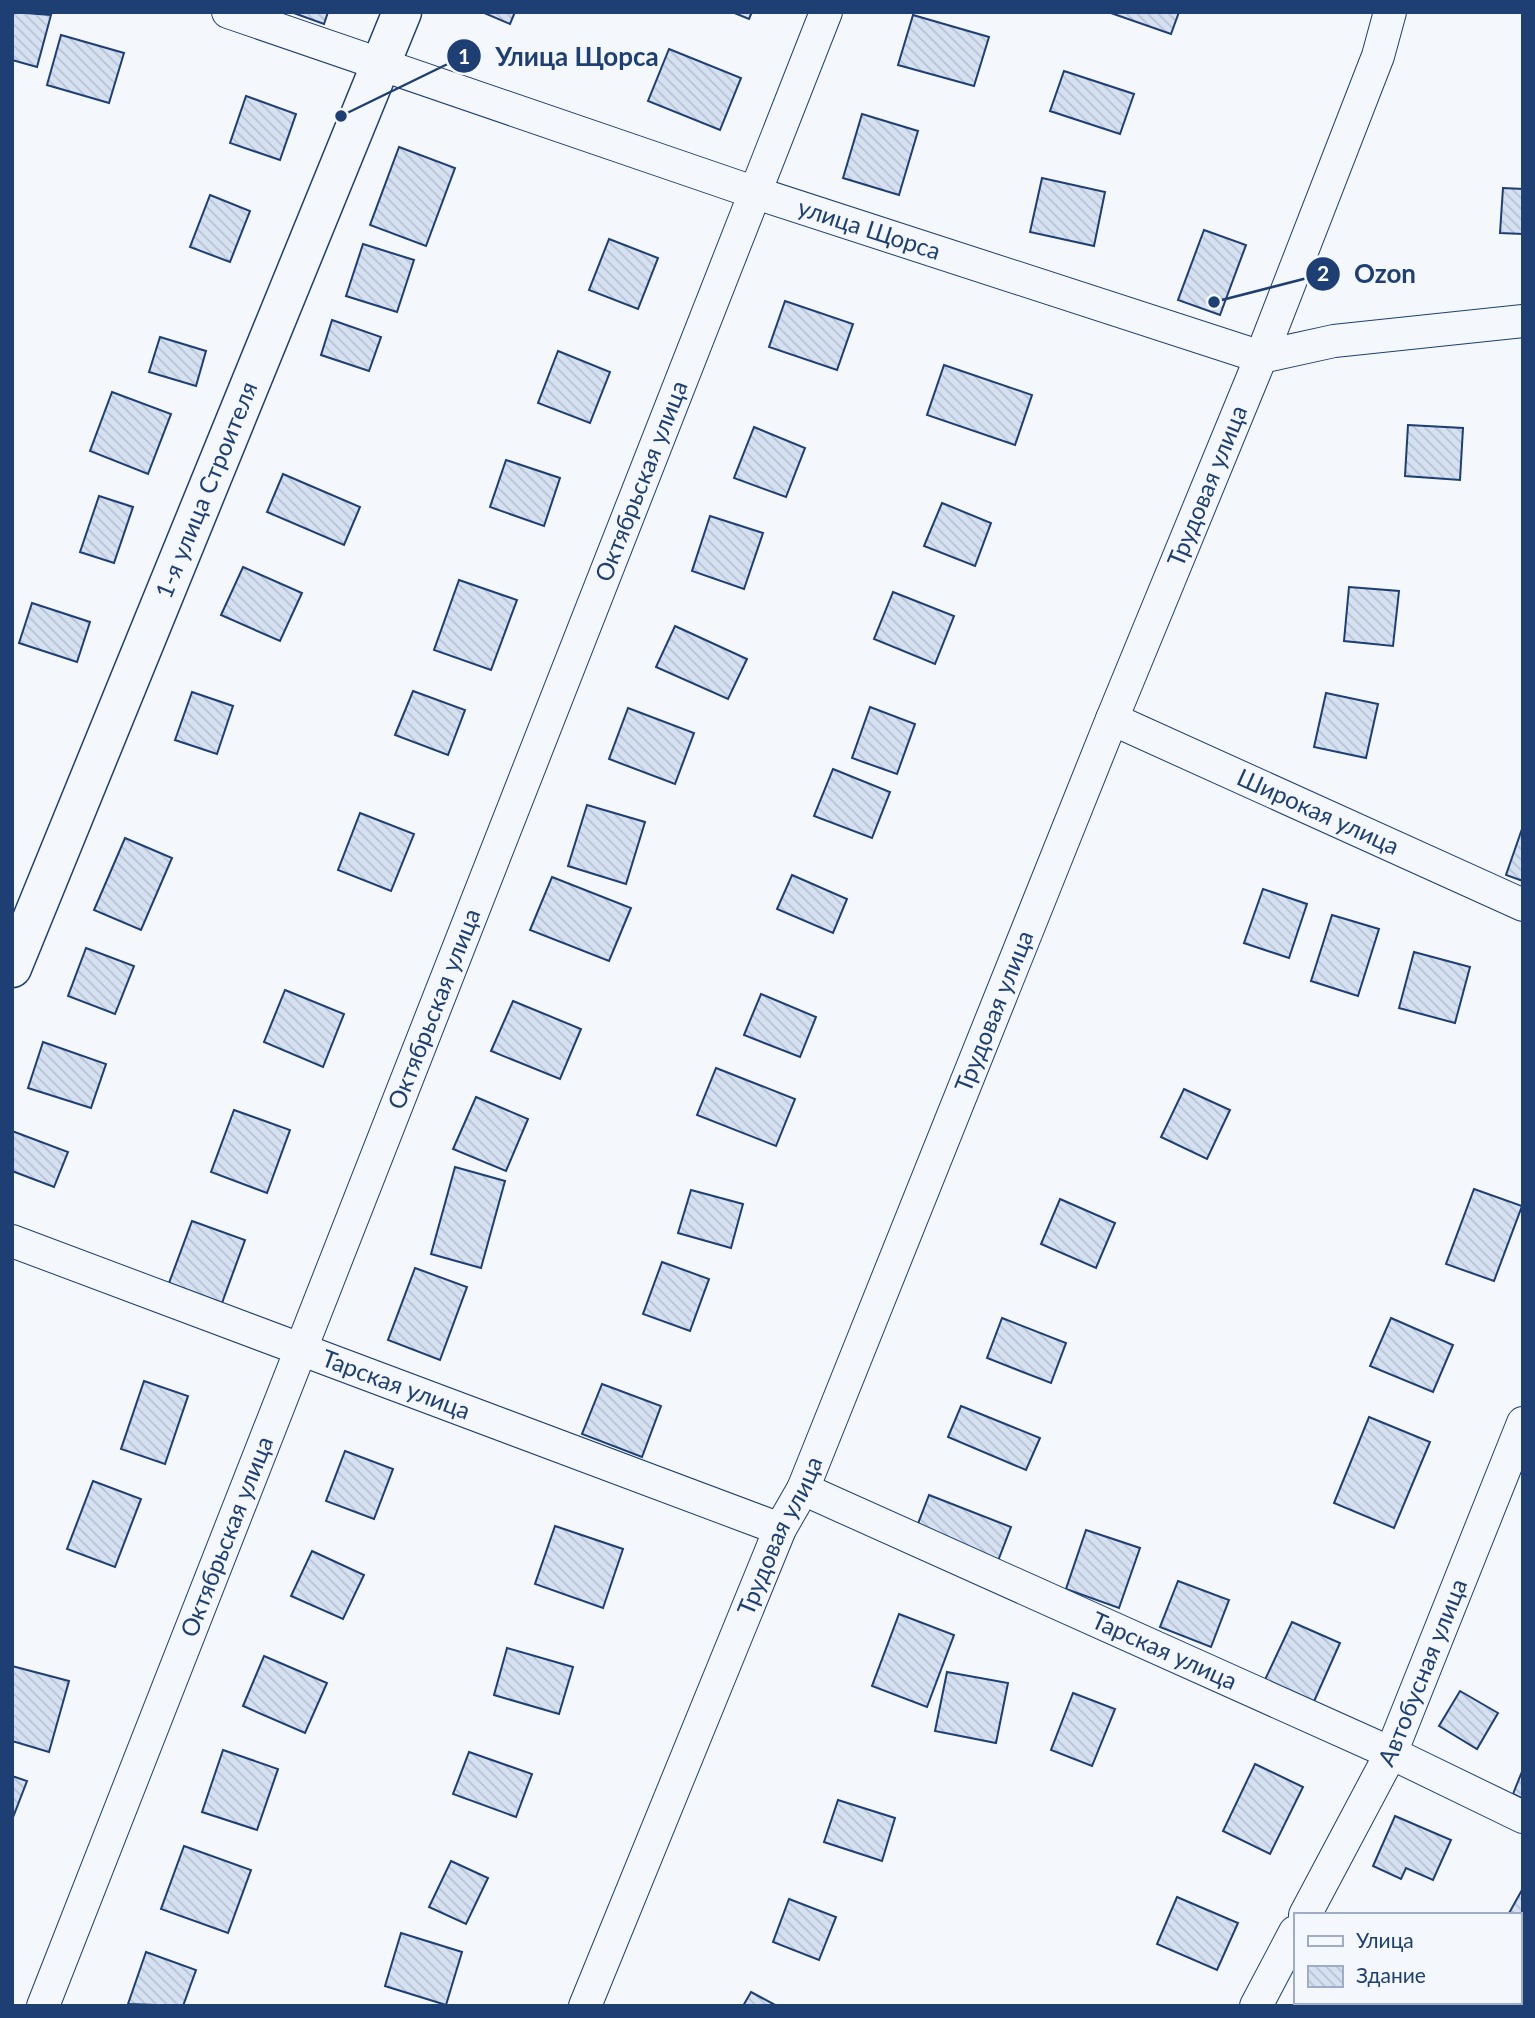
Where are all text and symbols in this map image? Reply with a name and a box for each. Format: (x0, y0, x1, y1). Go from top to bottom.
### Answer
callout: Улица Щорса (446, 33, 673, 80)
text: Улица Щорса (494, 40, 659, 72)
text: 1 (458, 43, 470, 68)
street label: улица Щорса (794, 192, 945, 265)
callout: Ozon (1305, 250, 1430, 297)
text: Ozon (1354, 257, 1416, 289)
text: 2 (1317, 260, 1329, 285)
street label: Октябрьская улица (588, 376, 693, 585)
street label: 1-я улица Строителя (148, 377, 263, 602)
street label: Трудовая улица (1160, 401, 1253, 570)
street label: Широкая улица (1233, 762, 1404, 860)
street label: Октябрьская улица (381, 904, 486, 1113)
street label: Трудовая улица (948, 926, 1039, 1096)
street label: Тарская улица (318, 1343, 475, 1425)
street label: Октябрьская улица (173, 1432, 278, 1641)
street label: Трудовая улица (730, 1452, 827, 1619)
street label: Автобусная улица (1371, 1574, 1472, 1771)
street label: Тарская улица (1088, 1605, 1242, 1695)
legend (1294, 1913, 1521, 2004)
text: Улица (1356, 1927, 1414, 1952)
text: Здание (1356, 1962, 1426, 1987)

